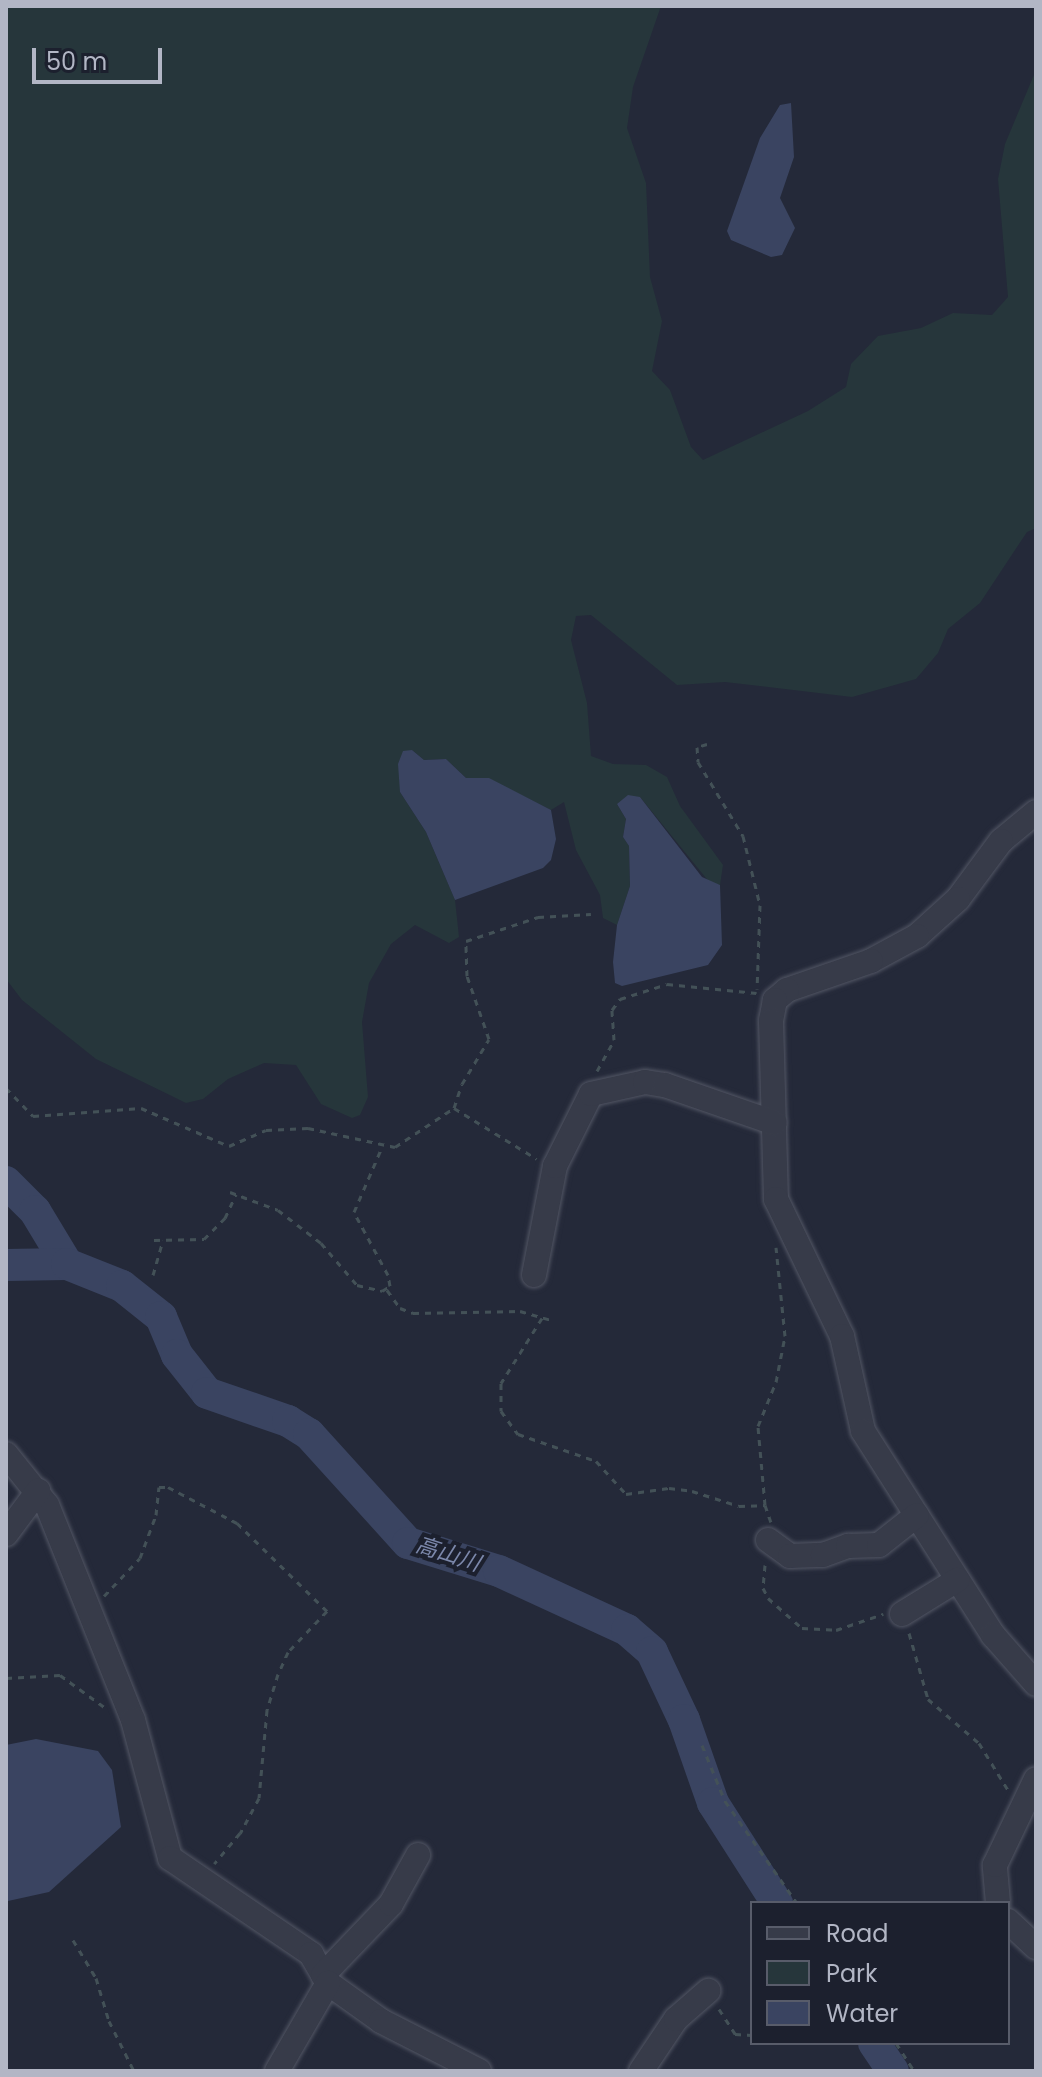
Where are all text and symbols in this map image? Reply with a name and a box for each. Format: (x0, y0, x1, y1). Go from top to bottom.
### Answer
scale bar (36, 32, 166, 82)
text: 50 m (46, 45, 107, 78)
water label: 高山川 (413, 1531, 483, 1577)
legend (750, 1901, 1010, 2045)
text: Road (826, 1917, 888, 1950)
text: Park (826, 1957, 877, 1990)
text: Water (826, 1997, 898, 2030)

